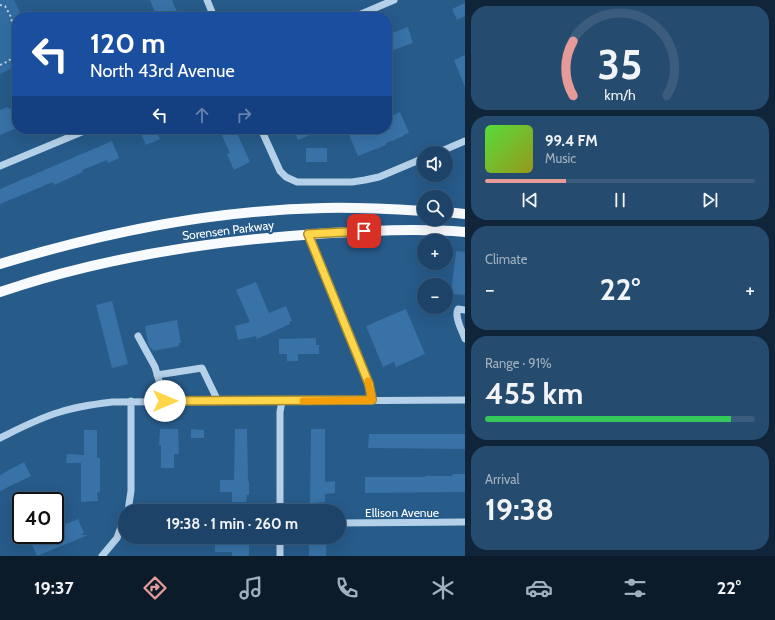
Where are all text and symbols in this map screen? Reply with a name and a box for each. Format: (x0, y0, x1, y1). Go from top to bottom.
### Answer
text: 120 m (90, 26, 166, 60)
icon: left (24, 28, 76, 80)
text: 35 (598, 39, 642, 89)
text: North 43rd Avenue (90, 60, 235, 82)
text: km/h (604, 86, 636, 104)
icon: left (149, 104, 171, 126)
icon: ahead (191, 104, 213, 126)
icon: right (233, 104, 255, 126)
text: 99.4 FM (545, 132, 598, 150)
map controls (417, 146, 453, 314)
button: sound (417, 146, 453, 182)
text: Music (545, 150, 576, 166)
icon: previous (519, 189, 541, 211)
icon: pause (609, 189, 631, 211)
icon: next (699, 189, 721, 211)
button: search (417, 190, 453, 226)
pin (347, 214, 381, 248)
street label: Sorensen Parkway (181, 217, 275, 243)
icon: arrive (353, 220, 375, 242)
button: + (417, 234, 453, 270)
text: Climate (485, 251, 527, 267)
text: 22° (600, 271, 640, 308)
text: − (485, 276, 495, 303)
text: + (745, 276, 755, 303)
button: − (417, 278, 453, 314)
text: Range · 91% (485, 355, 552, 371)
text: 455 km (485, 375, 583, 412)
position arrow (144, 380, 186, 422)
text: Arrival (485, 471, 520, 487)
text: 19:38 (485, 491, 554, 528)
speed limit sign: 40 (12, 492, 64, 544)
street label: Ellison Avenue (365, 505, 439, 520)
text: 19:38 · 1 min · 260 m (166, 515, 298, 533)
icon: directions (141, 574, 169, 602)
icon: music (237, 574, 265, 602)
icon: phone (333, 574, 361, 602)
icon: climate (429, 574, 457, 602)
icon: car (525, 574, 553, 602)
icon: filters (621, 574, 649, 602)
text: 19:37 (34, 577, 74, 599)
text: 22° (717, 577, 741, 599)

